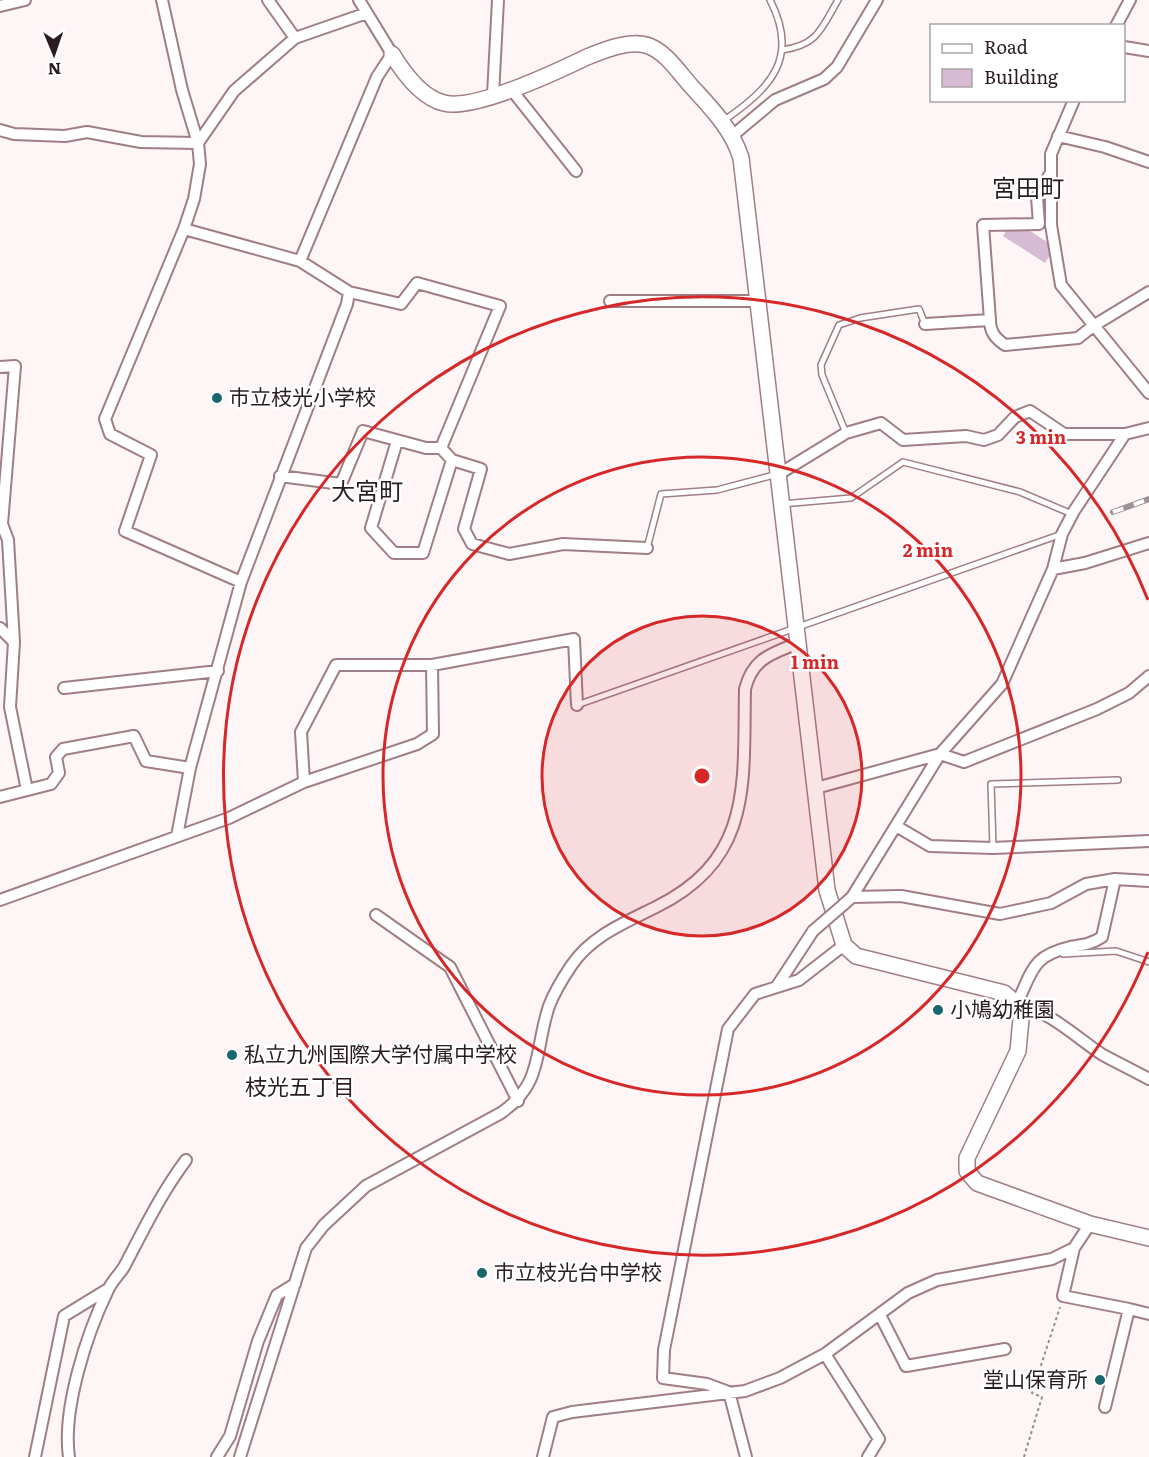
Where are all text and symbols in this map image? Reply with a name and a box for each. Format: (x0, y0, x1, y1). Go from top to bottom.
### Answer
north arrow (24, 24, 84, 84)
legend (930, 24, 1125, 102)
text: Road (984, 33, 1028, 60)
text: N (47, 58, 62, 82)
text: Building (984, 63, 1059, 90)
district label: 宮田町 (992, 169, 1064, 204)
place label: 市立枝光小学校 (229, 380, 376, 411)
marker: 市立枝光小学校 (210, 391, 224, 405)
text: 3 min (1016, 423, 1067, 450)
district label: 大宮町 (331, 472, 403, 507)
text: 2 min (903, 536, 954, 563)
text: 1 min (791, 648, 840, 675)
centre of rings (692, 766, 712, 786)
place label: 小鳩幼稚園 (950, 992, 1055, 1023)
marker: 小鳩幼稚園 (931, 1003, 945, 1017)
place label: 私立九州国際大学付属中学校 (244, 1037, 517, 1068)
marker: 私立九州国際大学付属中学校 (225, 1048, 239, 1062)
district label: 枝光五丁目 (245, 1069, 355, 1102)
place label: 市立枝光台中学校 (494, 1255, 662, 1286)
marker: 市立枝光台中学校 (475, 1266, 489, 1280)
place label: 堂山保育所 (983, 1362, 1088, 1393)
marker: 堂山保育所 (1093, 1373, 1107, 1387)

